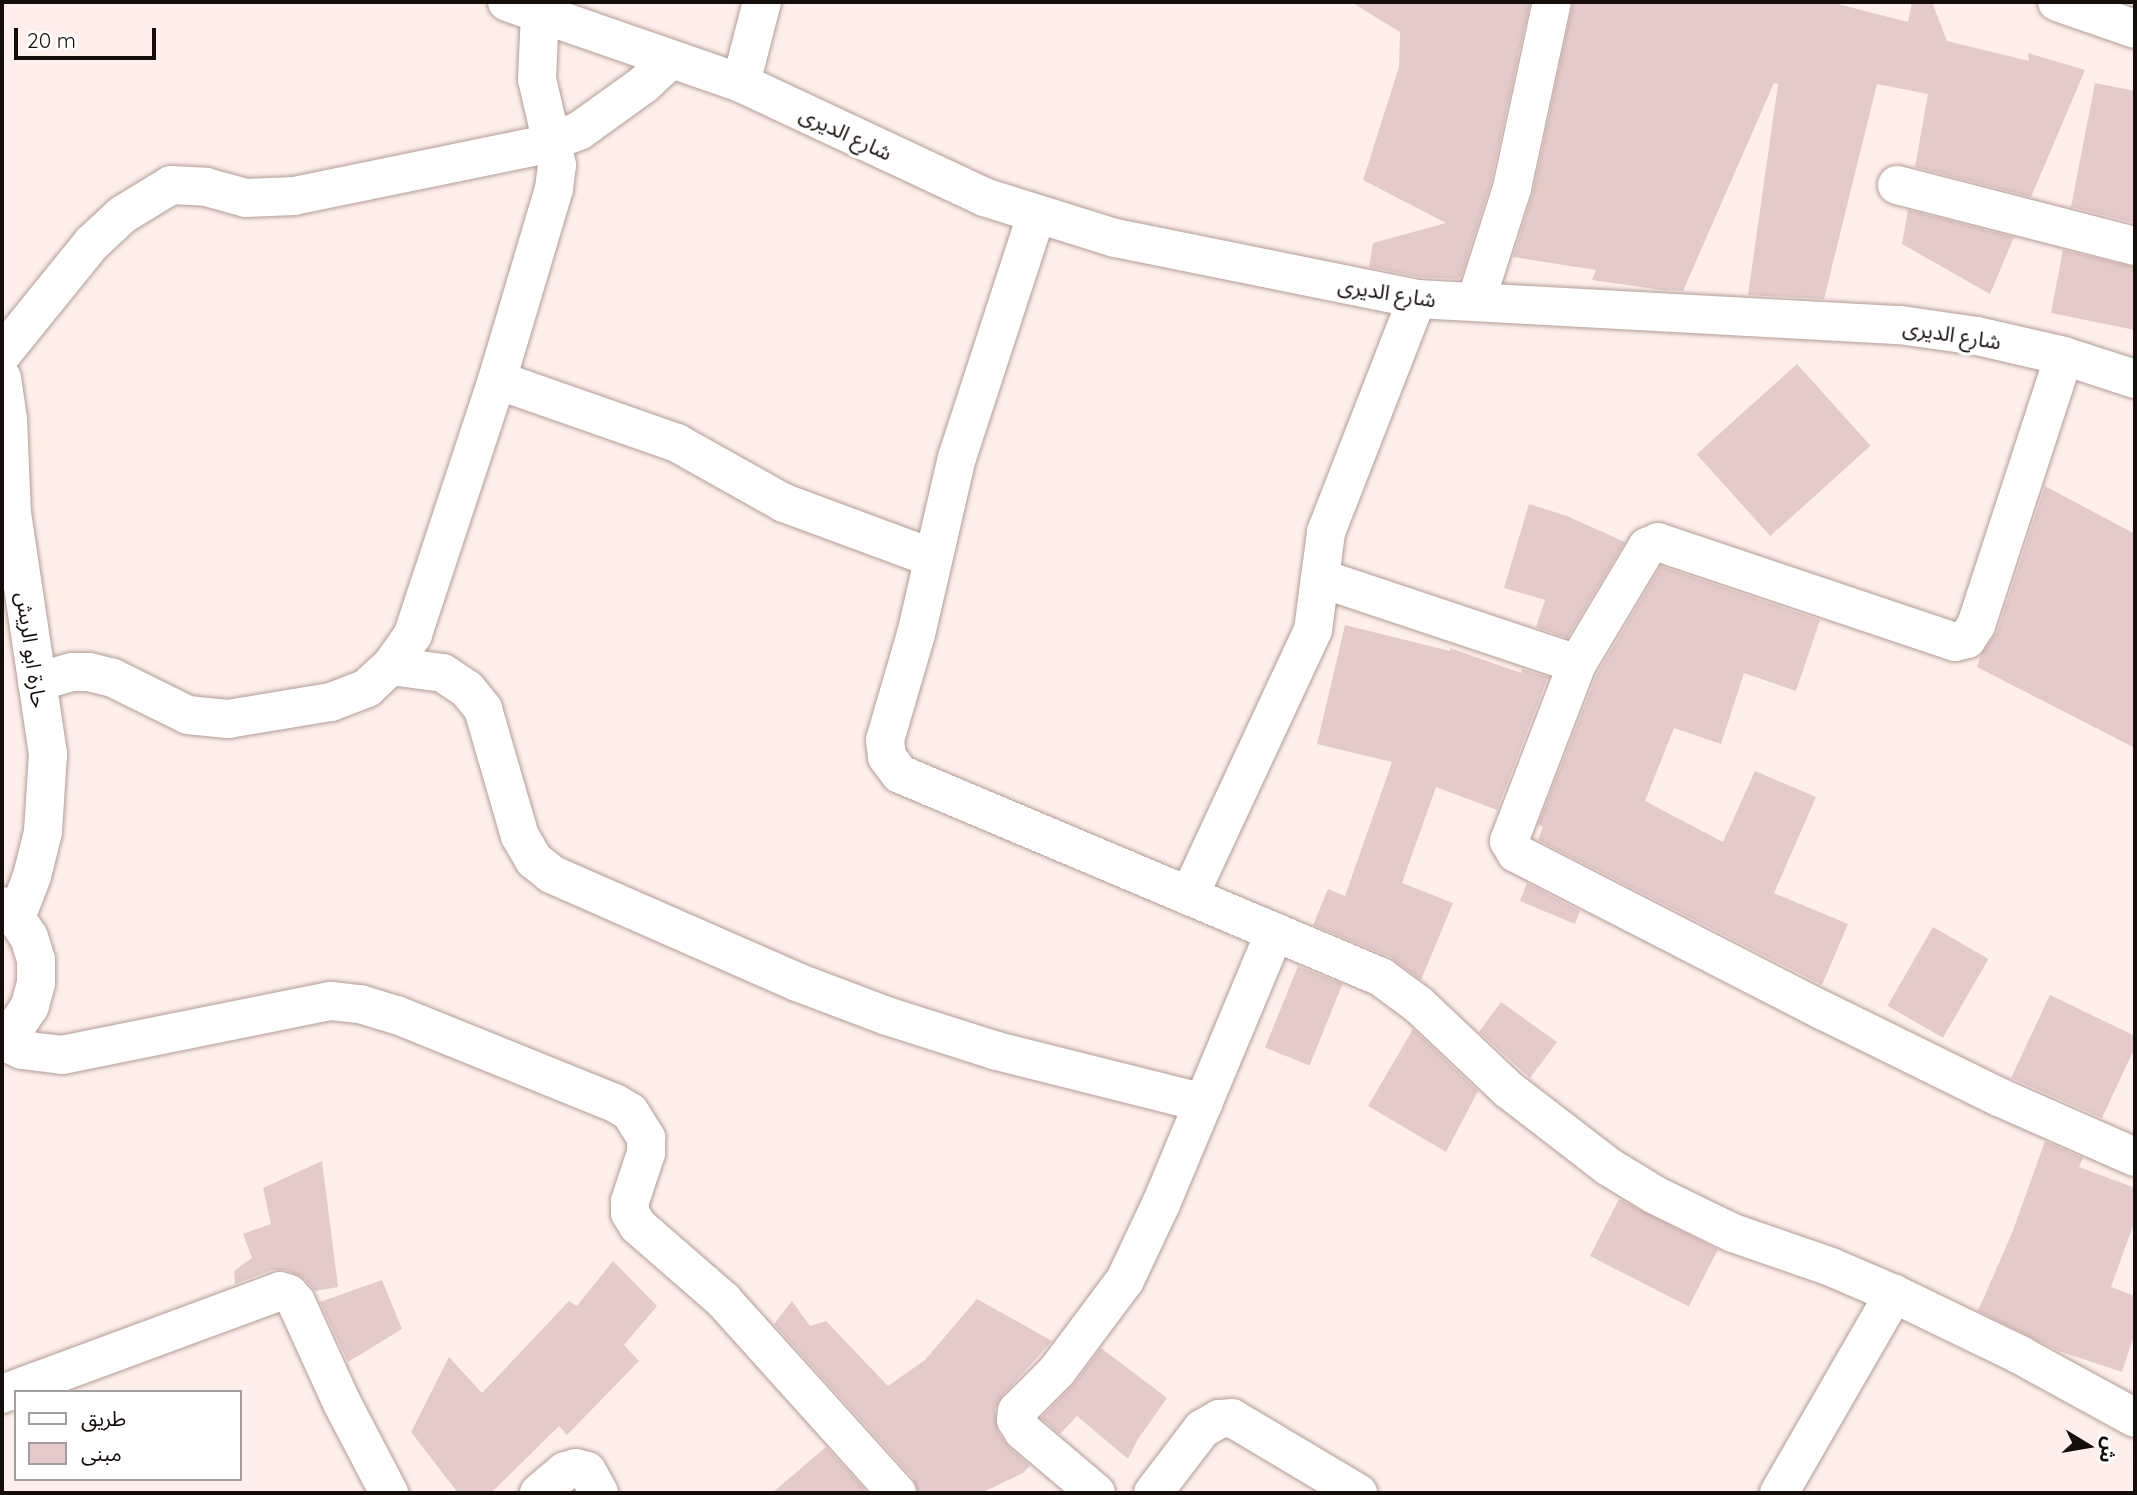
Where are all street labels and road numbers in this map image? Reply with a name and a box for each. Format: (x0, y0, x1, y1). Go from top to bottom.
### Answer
street label: شارع الديرى (796, 101, 896, 165)
street label: شارع الديرى (1336, 272, 1438, 312)
street label: شارع الديرى (1901, 314, 2003, 354)
street label: حارة ابو الريش (11, 590, 53, 710)

